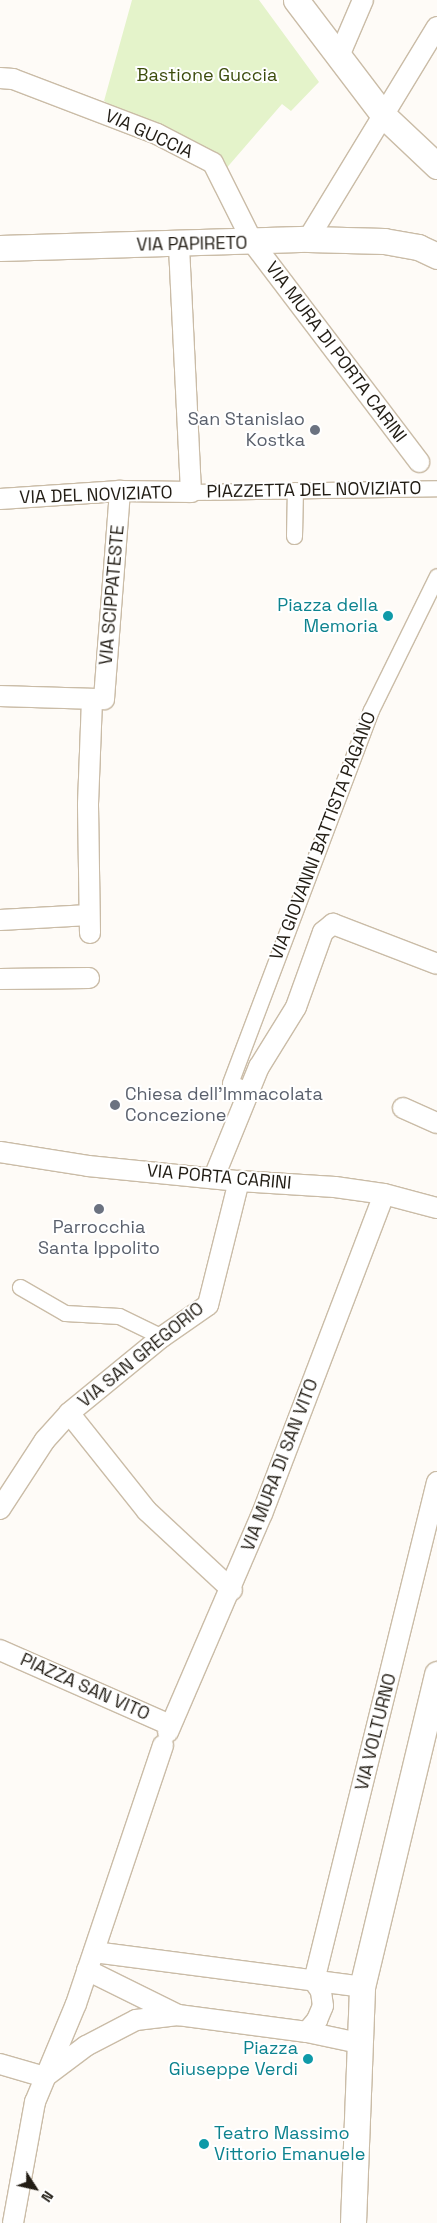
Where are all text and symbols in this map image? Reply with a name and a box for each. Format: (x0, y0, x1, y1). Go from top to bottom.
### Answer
park label: Bastione Guccia (137, 64, 277, 86)
street label: VIA GUCCIA (102, 105, 196, 163)
street label: VIA PAPIRETO (136, 232, 248, 256)
street label: VIA MURA DI PORTA CARINI (261, 257, 411, 447)
place label: San Stanislao Kostka (188, 409, 305, 452)
marker: San Stanislao Kostka (309, 424, 321, 436)
street label: PIAZZETTA DEL NOVIZIATO (206, 477, 422, 503)
street label: VIA DEL NOVIZIATO (19, 482, 173, 508)
street label: VIA SCIPPATESTE (95, 524, 129, 666)
place label: Piazza della Memoria (277, 595, 378, 638)
marker: Piazza della Memoria (382, 610, 394, 622)
street label: VIA GIOVANNI BATTISTA PAGANO (265, 708, 381, 964)
place label: Chiesa dell'Immacolata Concezione (125, 1084, 323, 1126)
marker: Chiesa dell'Immacolata Concezione (109, 1099, 121, 1111)
street label: VIA PORTA CARINI (146, 1160, 292, 1194)
marker: Parrocchia Santa Ippolito (93, 1203, 105, 1215)
place label: Parrocchia Santa Ippolito (38, 1217, 160, 1260)
street label: VIA SAN GREGORIO (74, 1298, 208, 1412)
street label: VIA MURA DI SAN VITO (237, 1375, 323, 1555)
street label: PIAZZA SAN VITO (17, 1649, 153, 1725)
street label: VIA VOLTURNO (351, 1671, 401, 1793)
place label: Piazza Giuseppe Verdi (168, 2038, 298, 2080)
marker: Piazza Giuseppe Verdi (302, 2053, 314, 2065)
place label: Teatro Massimo Vittorio Emanuele (214, 2123, 365, 2166)
marker: Teatro Massimo Vittorio Emanuele (198, 2138, 210, 2150)
north arrow (10, 2163, 60, 2213)
text: N (37, 2188, 57, 2206)

